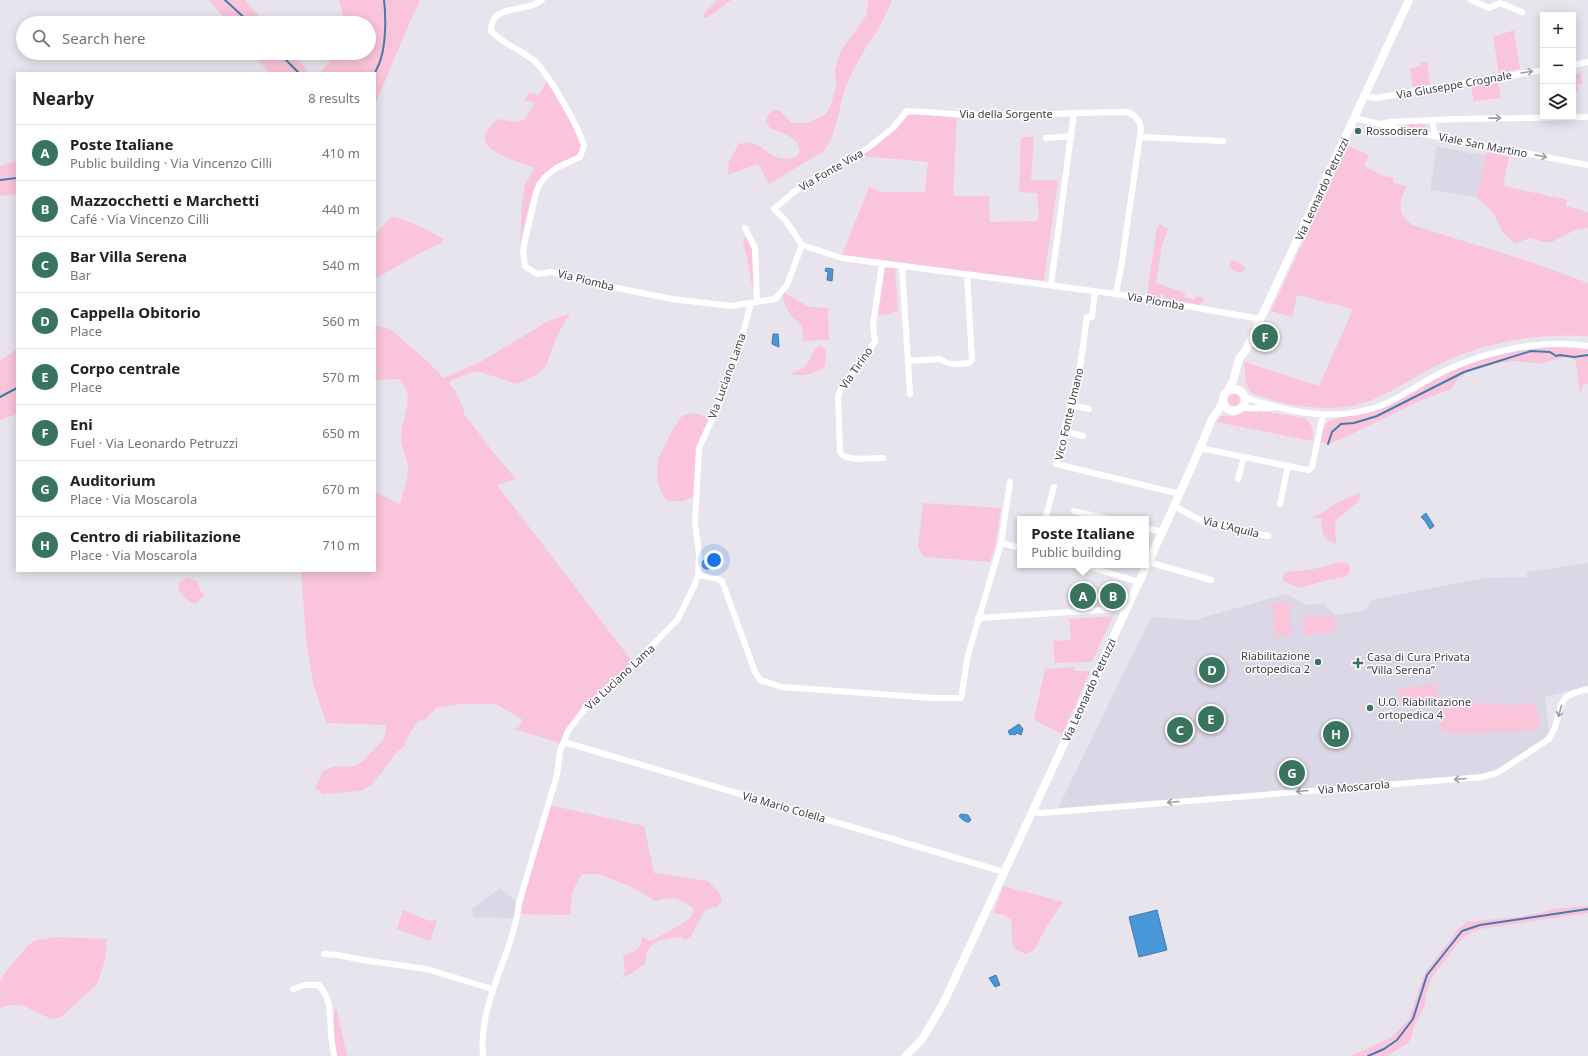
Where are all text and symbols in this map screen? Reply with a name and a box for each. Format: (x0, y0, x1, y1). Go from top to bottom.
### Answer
map controls (1540, 12, 1576, 120)
button: + (1540, 12, 1576, 48)
search box (16, 16, 376, 60)
icon: search (30, 27, 52, 49)
text: Search here (62, 28, 145, 48)
button: − (1540, 48, 1576, 84)
street label: Via Giuseppe Crognale (1395, 67, 1513, 102)
one-way arrow (1520, 68, 1533, 76)
button: layers (1540, 84, 1576, 120)
text: Nearby (32, 87, 94, 110)
text: 8 results (308, 89, 360, 107)
street label: Via della Sorgente (959, 106, 1053, 121)
one-way arrow (1488, 115, 1501, 122)
place label: Rossodisera (1366, 123, 1428, 138)
marker: Rossodisera (1353, 126, 1363, 136)
street label: Viale San Martino (1437, 129, 1529, 161)
text: Poste Italiane (70, 134, 174, 154)
street label: Via Leonardo Petruzzi (1291, 135, 1352, 243)
text: A (41, 144, 50, 162)
text: 410 m (322, 144, 360, 162)
street label: Via Fonte Viva (796, 145, 866, 194)
one-way arrow (1534, 153, 1547, 161)
text: Public building · Via Vincenzo Cilli (70, 154, 272, 172)
text: Mazzocchetti e Marchetti (70, 190, 259, 210)
text: B (41, 200, 49, 218)
text: 440 m (322, 200, 360, 218)
text: Café · Via Vincenzo Cilli (70, 210, 209, 228)
text: Bar Villa Serena (70, 246, 187, 266)
text: C (41, 256, 49, 274)
text: 540 m (322, 256, 360, 274)
street label: Via Piomba (556, 265, 616, 294)
text: Bar (70, 266, 91, 284)
street label: Via Piomba (1126, 288, 1186, 313)
text: Cappella Obitorio (70, 302, 201, 322)
text: D (40, 312, 50, 330)
text: 560 m (322, 312, 360, 330)
text: Place (70, 322, 102, 340)
pin: F (1252, 322, 1278, 352)
street label: Via Luciano Lama (704, 331, 749, 421)
street label: Via Tirino (836, 343, 876, 392)
text: Corpo centrale (70, 358, 180, 378)
street label: Vico Fonte Umano (1051, 366, 1087, 462)
text: E (41, 368, 49, 386)
text: 570 m (322, 368, 360, 386)
text: Place (70, 378, 102, 396)
text: Eni (70, 414, 93, 434)
text: F (41, 424, 49, 442)
text: 650 m (322, 424, 360, 442)
text: Fuel · Via Leonardo Petruzzi (70, 434, 238, 452)
text: Auditorium (70, 470, 156, 490)
text: G (40, 480, 50, 498)
text: 670 m (322, 480, 360, 498)
text: Place · Via Moscarola (70, 490, 197, 508)
street label: Via L'Aquila (1201, 512, 1261, 541)
popup (1017, 516, 1149, 568)
text: Poste Italiane (1031, 523, 1135, 543)
text: Centro di riabilitazione (70, 526, 241, 546)
text: H (40, 536, 50, 554)
text: 710 m (322, 536, 360, 554)
text: Public building (1031, 543, 1122, 561)
text: Place · Via Moscarola (70, 546, 197, 564)
your location (704, 550, 724, 570)
pin: A (1070, 581, 1096, 611)
pin: B (1100, 581, 1126, 611)
street label: Via Leonardo Petruzzi (1058, 636, 1119, 744)
street label: Via Luciano Lama (582, 640, 658, 713)
place label: Riabilitazione ortopedica 2 (1241, 648, 1310, 676)
place label: Casa di Cura Privata “Villa Serena” (1367, 649, 1470, 677)
pin: D (1199, 655, 1225, 685)
marker: Riabilitazione ortopedica 2 (1313, 657, 1323, 667)
marker: Casa di Cura Privata “Villa Serena” (1352, 657, 1364, 669)
place label: U.O. Riabilitazione ortopedica 4 (1378, 694, 1471, 722)
marker: U.O. Riabilitazione ortopedica 4 (1365, 703, 1375, 713)
pin: E (1198, 704, 1224, 734)
one-way arrow (1556, 704, 1563, 717)
pin: C (1167, 715, 1193, 745)
pin: H (1323, 719, 1349, 749)
pin: G (1279, 758, 1305, 788)
one-way arrow (1454, 775, 1467, 782)
street label: Via Moscarola (1318, 776, 1390, 797)
street label: Via Mario Colella (741, 787, 828, 826)
one-way arrow (1296, 788, 1309, 795)
one-way arrow (1167, 798, 1180, 806)

